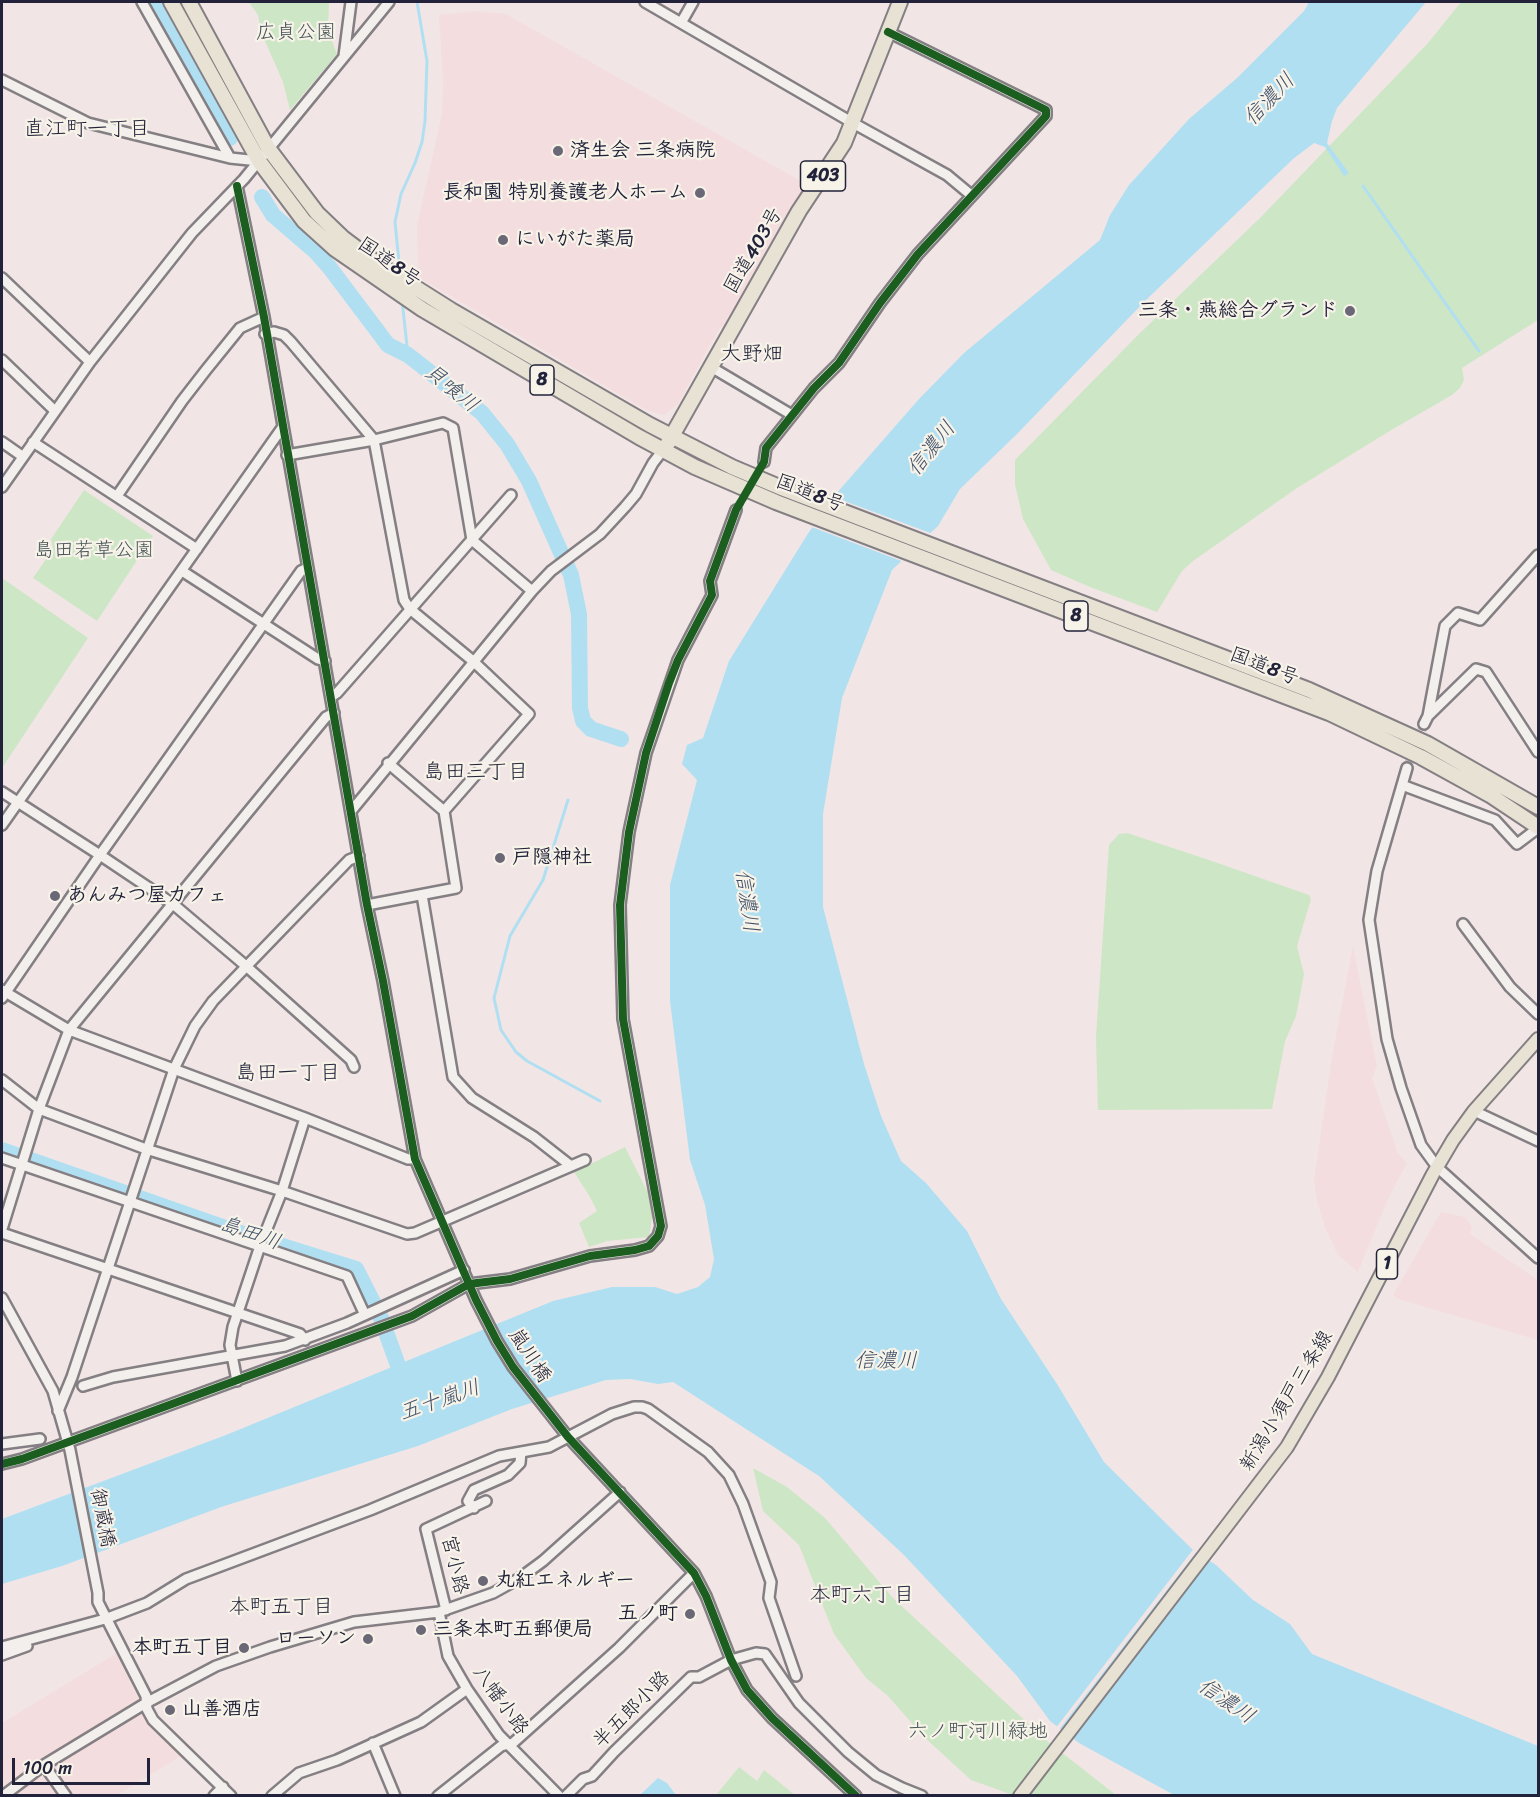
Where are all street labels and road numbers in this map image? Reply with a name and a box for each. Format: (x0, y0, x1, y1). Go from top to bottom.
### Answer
road number: 403 (800, 161, 846, 191)
street label: 国道403号 (720, 203, 788, 299)
street label: 国道8号 (353, 233, 425, 293)
road number: 8 (530, 365, 554, 395)
street label: 国道8号 (772, 470, 848, 518)
road number: 8 (1064, 601, 1088, 631)
street label: 国道8号 (1226, 643, 1302, 691)
road number: 1 (1376, 1249, 1398, 1279)
street label: 嵐川橋 (503, 1324, 555, 1388)
street label: 新潟小須戸三条線 (1236, 1326, 1338, 1476)
street label: 御蔵橋 (84, 1486, 120, 1550)
street label: 宮小路 (435, 1533, 473, 1597)
street label: 八幡小路 (467, 1662, 533, 1740)
street label: 半五郎小路 (588, 1666, 676, 1754)

